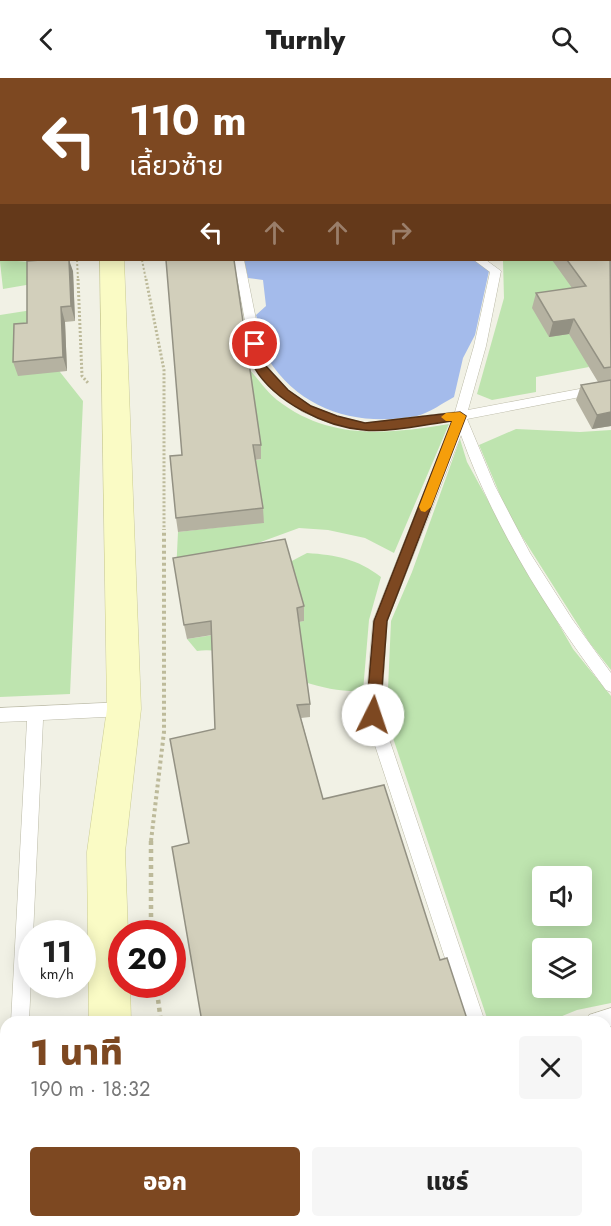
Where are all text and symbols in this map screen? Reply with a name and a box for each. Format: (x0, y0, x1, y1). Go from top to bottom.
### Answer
text: Turnly (266, 20, 345, 59)
icon: back (30, 23, 63, 56)
icon: search (548, 23, 581, 56)
text: 110 m (129, 90, 247, 151)
icon: left (30, 102, 108, 180)
text: เลี้ยวซ้าย (129, 146, 223, 185)
icon: left (195, 216, 228, 249)
icon: ahead (258, 216, 291, 249)
icon: ahead (321, 216, 354, 249)
icon: right (384, 216, 417, 249)
pin (229, 318, 280, 369)
icon: arrive (238, 327, 271, 360)
position arrow (341, 683, 405, 747)
map controls (532, 866, 592, 998)
button: sound (532, 866, 592, 926)
speed limit sign: 20 (108, 920, 186, 998)
text: 11 (42, 930, 72, 973)
button: layers (532, 938, 592, 998)
text: km/h (40, 963, 74, 985)
text: 1 นาที (30, 1026, 123, 1078)
button: close (519, 1036, 582, 1099)
text: 190 m · 18:32 (30, 1075, 150, 1104)
button: ออก (30, 1147, 300, 1216)
button: แชร์ (312, 1147, 582, 1216)

